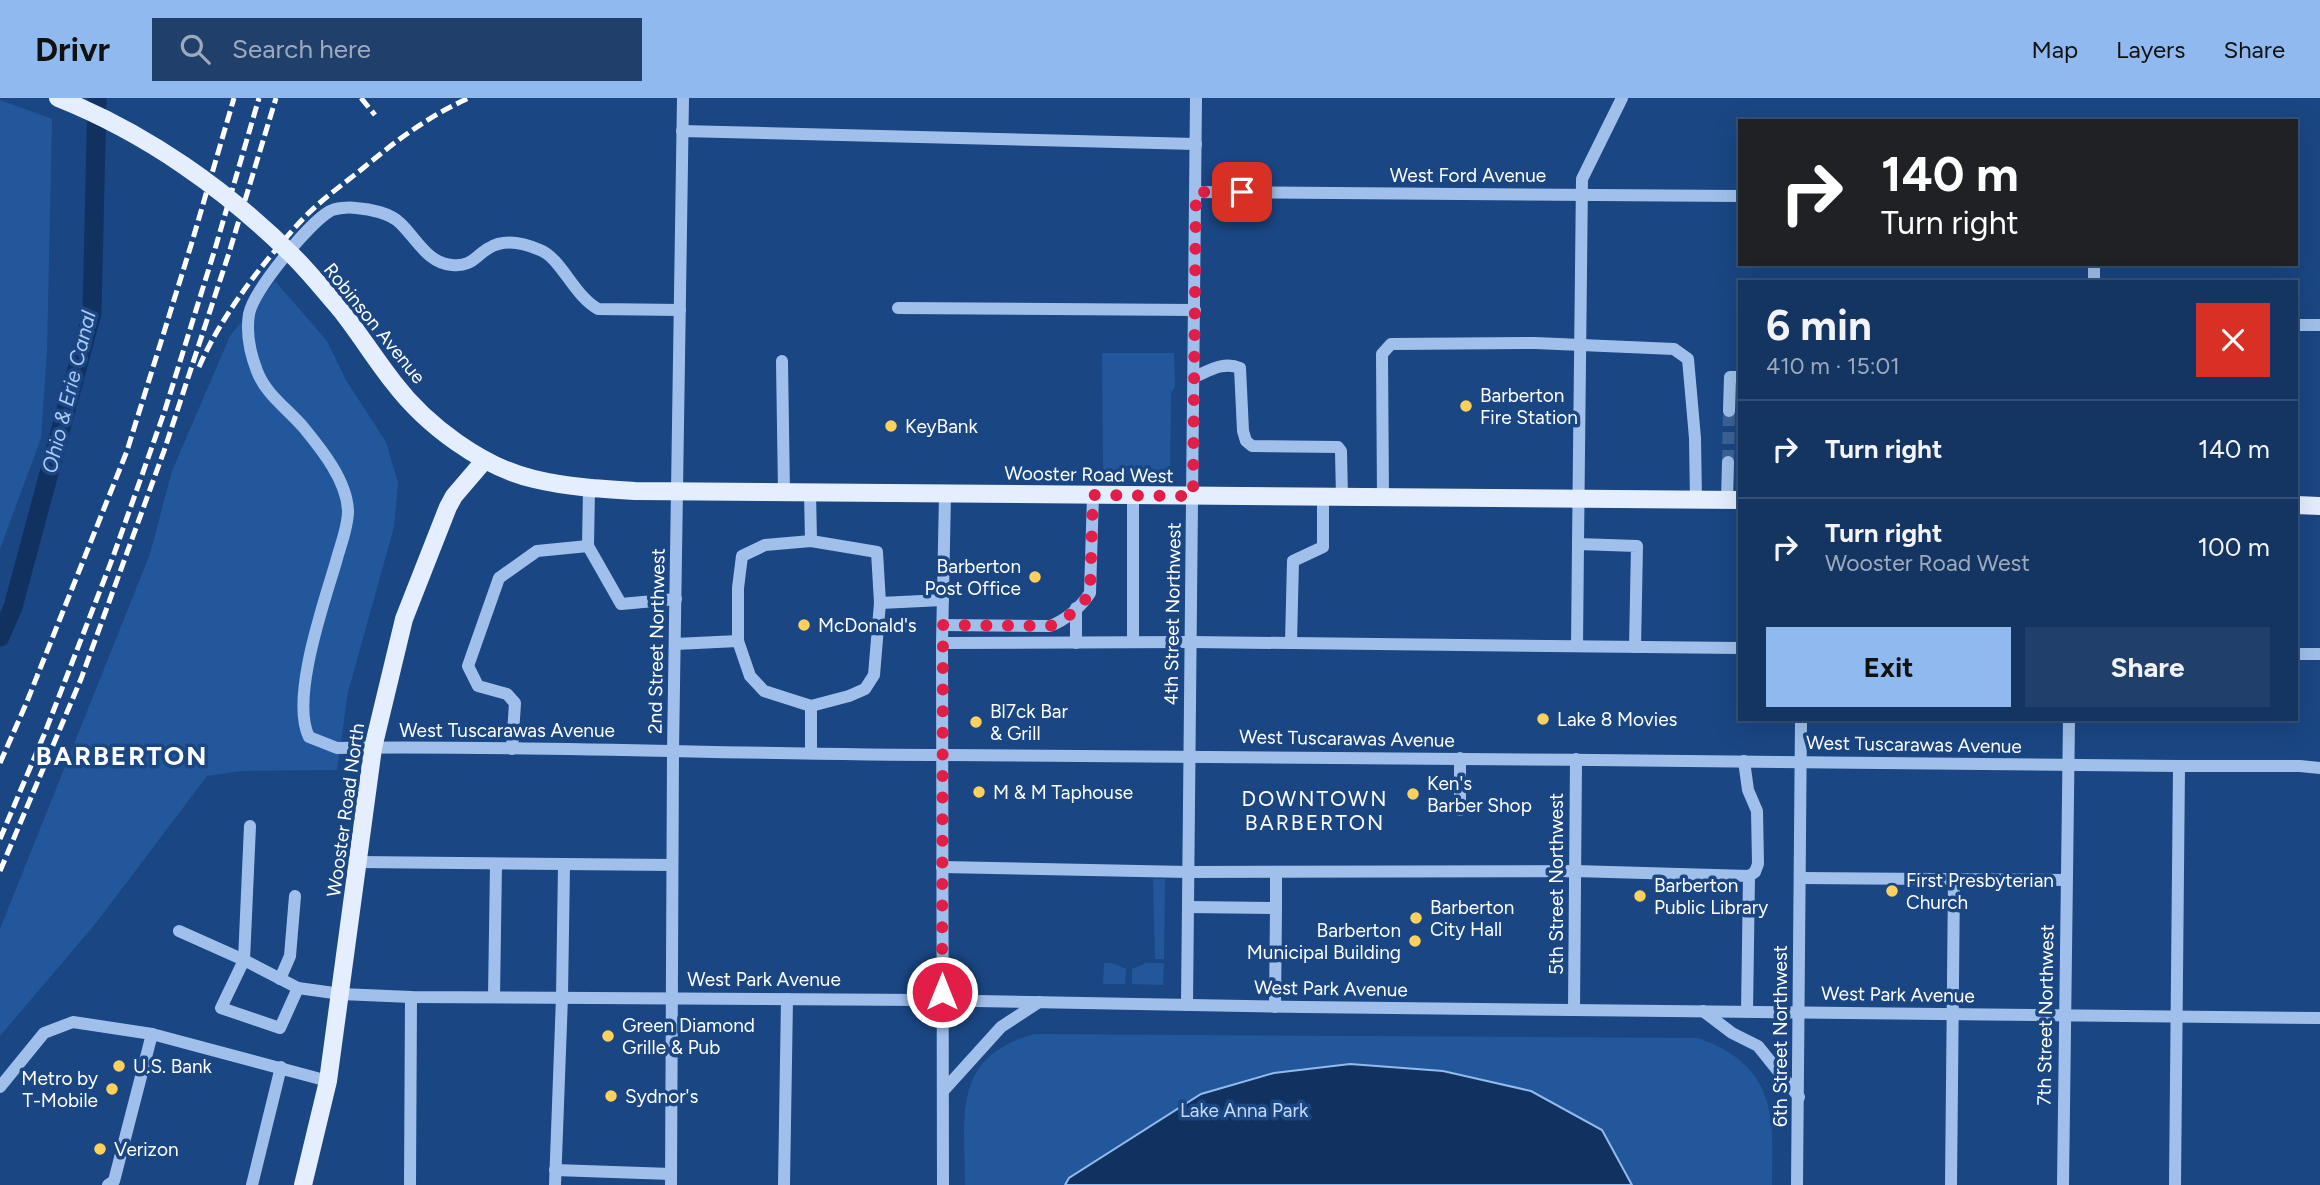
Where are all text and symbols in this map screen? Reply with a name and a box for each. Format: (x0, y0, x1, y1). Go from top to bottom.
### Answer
search box (152, 18, 642, 81)
text: Drivr (35, 30, 110, 69)
icon: search (176, 30, 214, 68)
text: Search here (232, 33, 371, 65)
text: Map (2031, 35, 2078, 64)
text: Layers (2116, 35, 2185, 64)
text: Share (2223, 35, 2285, 64)
text: 140 m (1881, 144, 2019, 203)
icon: right (1766, 147, 1857, 238)
pin (1212, 162, 1272, 222)
street label: West Ford Avenue (1390, 164, 1546, 187)
icon: arrive (1223, 173, 1261, 211)
text: Turn right (1881, 204, 2019, 242)
street label: Robinson Avenue (319, 258, 430, 388)
text: 6 min (1766, 300, 1872, 351)
button: close (2196, 303, 2270, 377)
water label: Ohio & Erie Canal (36, 308, 101, 476)
text: 410 m · 15:01 (1766, 352, 1900, 380)
place label: Barberton Fire Station (1480, 384, 1578, 429)
marker: Barberton Fire Station (1458, 398, 1474, 414)
place label: KeyBank (905, 415, 978, 438)
marker: KeyBank (883, 418, 899, 434)
icon: right (1766, 430, 1804, 468)
text: Turn right (1825, 433, 1942, 465)
text: 140 m (2198, 433, 2270, 465)
street label: Wooster Road West (1004, 462, 1174, 487)
text: Turn right (1825, 517, 1942, 549)
street label: 4th Street Northwest (1159, 522, 1186, 706)
icon: right (1766, 528, 1804, 566)
text: 100 m (2197, 531, 2270, 563)
street label: 2nd Street Northwest (643, 548, 670, 734)
text: Wooster Road West (1825, 549, 2030, 577)
place label: Barberton Post Office (925, 555, 1021, 600)
marker: Barberton Post Office (1027, 569, 1043, 585)
place label: McDonald's (818, 614, 917, 637)
marker: McDonald's (796, 617, 812, 633)
button: Exit (1766, 627, 2011, 707)
button: Share (2025, 627, 2270, 707)
place label: Bl7ck Bar & Grill (990, 700, 1068, 745)
place label: Lake 8 Movies (1557, 708, 1678, 731)
marker: Lake 8 Movies (1535, 711, 1551, 727)
marker: Bl7ck Bar & Grill (968, 714, 984, 730)
street label: West Tuscarawas Avenue (399, 719, 615, 742)
street label: Wooster Road North (322, 722, 369, 898)
street label: West Tuscarawas Avenue (1239, 725, 1455, 752)
street label: West Tuscarawas Avenue (1806, 731, 2022, 758)
district label: BARBERTON (36, 740, 208, 772)
place label: Ken's Barber Shop (1427, 772, 1532, 817)
place label: M & M Taphouse (993, 781, 1133, 804)
marker: M & M Taphouse (971, 784, 987, 800)
district label: DOWNTOWN BARBERTON (1241, 786, 1389, 835)
marker: Ken's Barber Shop (1405, 786, 1421, 802)
street label: 5th Street Northwest (1545, 793, 1568, 975)
place label: First Presbyterian Church (1906, 869, 2054, 914)
place label: Barberton Public Library (1654, 874, 1768, 919)
marker: First Presbyterian Church (1884, 883, 1900, 899)
marker: Barberton Public Library (1632, 888, 1648, 904)
place label: Barberton City Hall (1430, 896, 1514, 941)
marker: Barberton City Hall (1408, 910, 1424, 926)
place label: Barberton Municipal Building (1247, 919, 1401, 964)
street label: 7th Street Northwest (2032, 924, 2059, 1106)
marker: Barberton Municipal Building (1407, 933, 1423, 949)
street label: 6th Street Northwest (1769, 945, 1792, 1127)
position arrow (905, 955, 979, 1029)
street label: West Park Avenue (687, 968, 841, 991)
street label: West Park Avenue (1254, 976, 1408, 1001)
street label: West Park Avenue (1821, 982, 1975, 1007)
place label: Green Diamond Grille & Pub (622, 1014, 755, 1059)
marker: Green Diamond Grille & Pub (600, 1028, 616, 1044)
place label: U.S. Bank (133, 1055, 213, 1078)
marker: U.S. Bank (111, 1058, 127, 1074)
place label: Metro by T-Mobile (21, 1067, 98, 1112)
marker: Metro by T-Mobile (104, 1081, 120, 1097)
place label: Sydnor's (625, 1085, 698, 1108)
marker: Sydnor's (603, 1088, 619, 1104)
park label: Lake Anna Park (1180, 1099, 1309, 1122)
place label: Verizon (114, 1138, 179, 1161)
marker: Verizon (92, 1141, 108, 1157)

